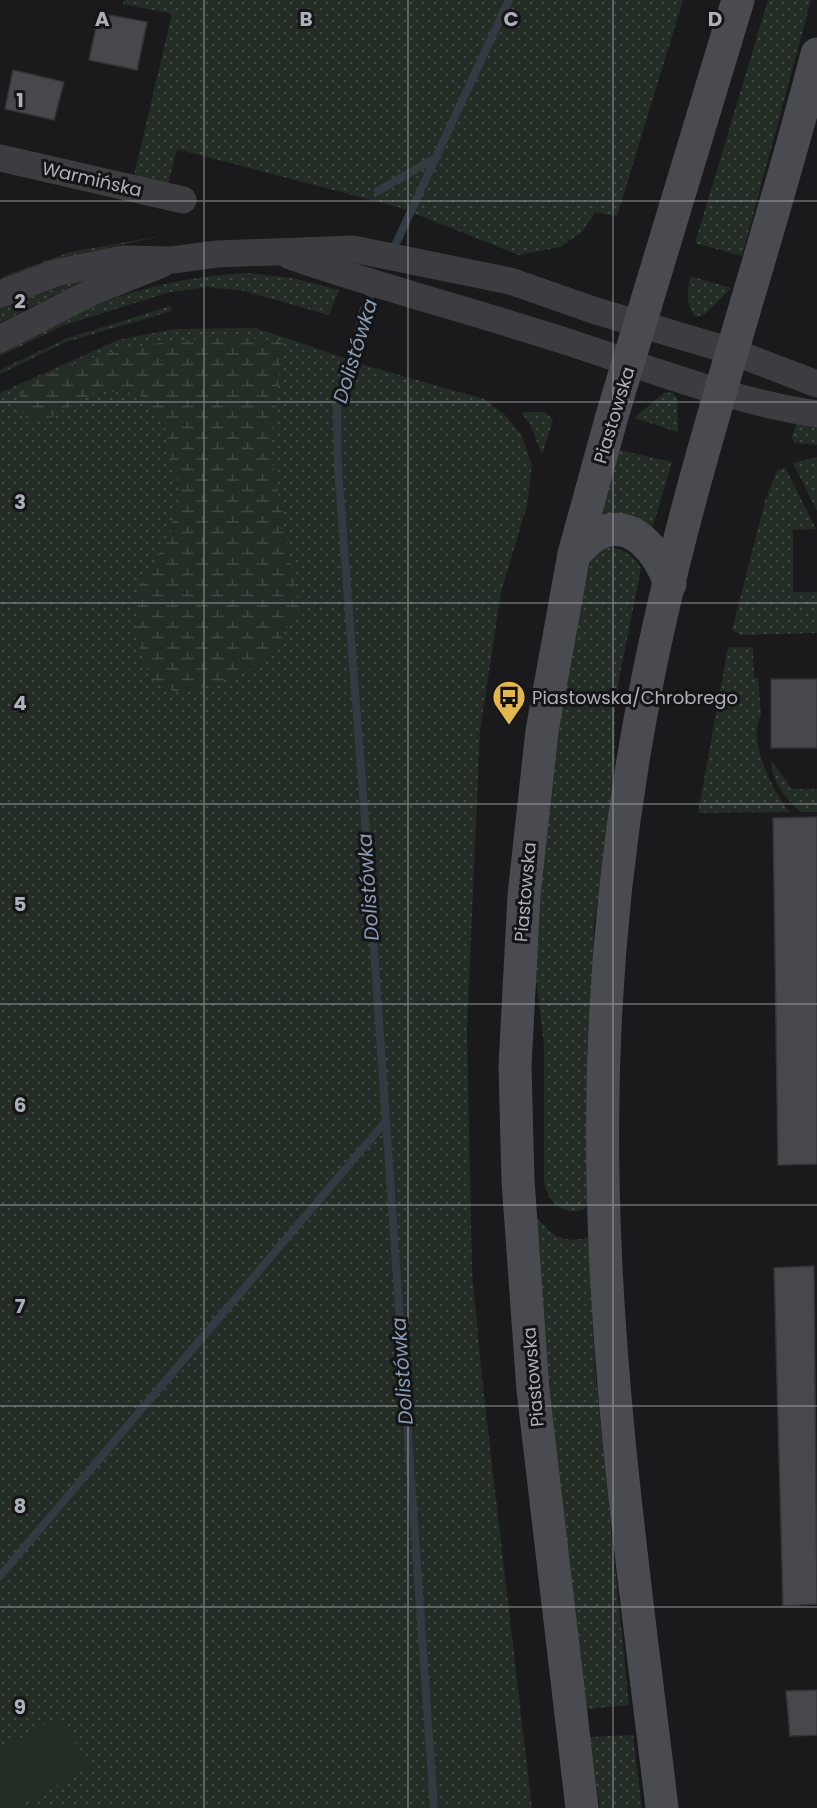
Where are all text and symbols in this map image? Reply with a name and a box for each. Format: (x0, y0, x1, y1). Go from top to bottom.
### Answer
text: A (95, 5, 110, 33)
text: B (299, 5, 313, 33)
text: C (503, 5, 519, 33)
text: D (708, 5, 722, 33)
text: 1 (16, 86, 24, 114)
street label: Warmińska (40, 155, 144, 203)
text: 2 (14, 287, 26, 315)
water label: Dolistówka (326, 295, 384, 407)
street label: Piastowska (587, 363, 641, 467)
text: 3 (14, 488, 26, 516)
bus stop icon: Piastowska/Chrobrego (491, 679, 527, 726)
place label: Piastowska/Chrobrego (532, 685, 738, 710)
text: 4 (13, 689, 27, 717)
water label: Dolistówka (350, 832, 386, 942)
street label: Piastowska (508, 841, 542, 943)
text: 5 (14, 890, 27, 918)
text: 6 (14, 1091, 26, 1119)
text: 7 (15, 1292, 26, 1320)
water label: Dolistówka (384, 1316, 420, 1426)
street label: Piastowska (516, 1326, 550, 1428)
text: 8 (14, 1492, 26, 1520)
text: 9 (14, 1693, 26, 1721)

